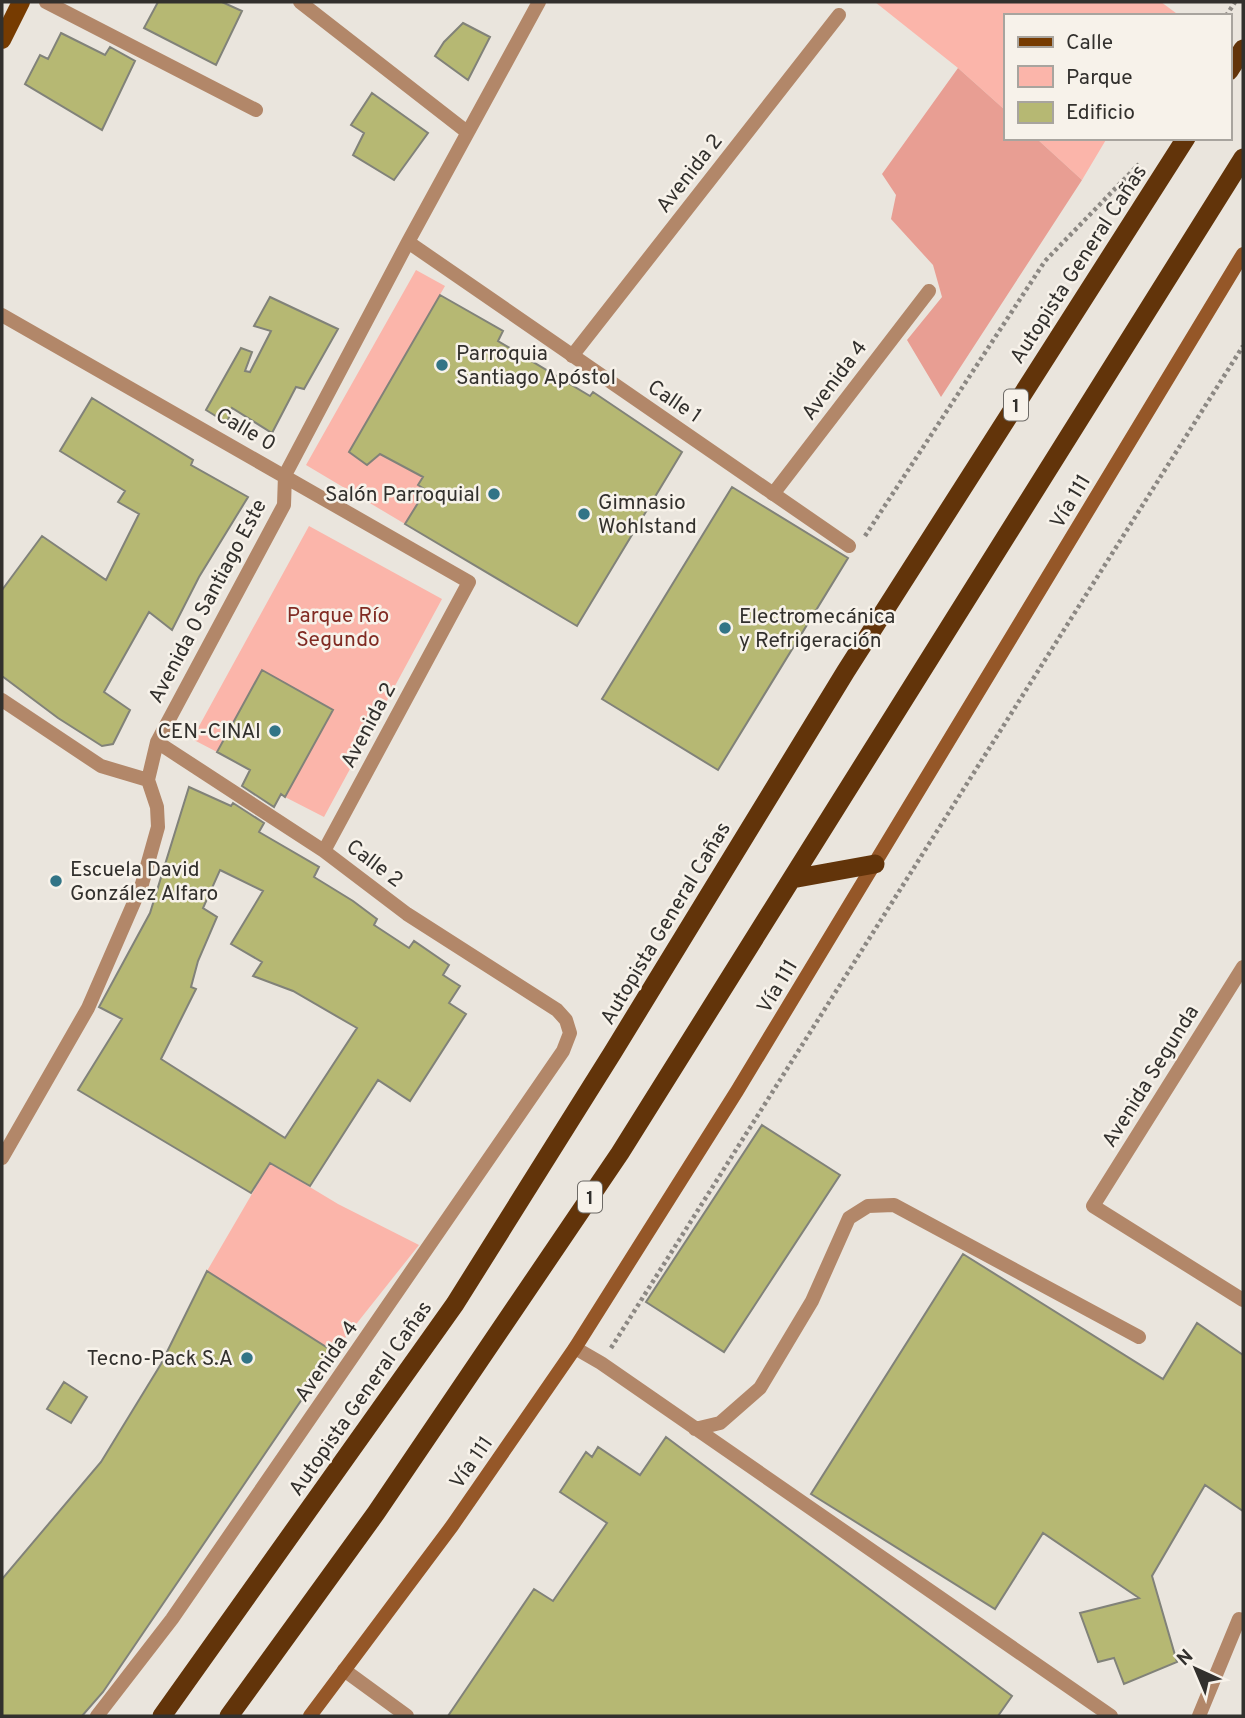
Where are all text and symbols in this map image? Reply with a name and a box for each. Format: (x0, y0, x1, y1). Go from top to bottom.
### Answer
legend (1004, 14, 1231, 140)
text: Calle (1066, 30, 1113, 57)
text: Parque (1066, 65, 1133, 92)
text: Edificio (1066, 100, 1135, 127)
street label: Avenida 2 (651, 129, 729, 219)
street label: Autopista General Cañas (1005, 160, 1154, 370)
street label: Avenida 4 (796, 335, 874, 426)
place label: Parroquia Santiago Apóstol (456, 341, 616, 392)
marker: Parroquia Santiago Apóstol (434, 357, 450, 373)
street label: Calle 1 (642, 374, 706, 430)
road number: 1 (1004, 390, 1028, 420)
street label: Calle 0 (210, 402, 280, 458)
street label: Vía 111 (1045, 470, 1098, 534)
place label: Salón Parroquial (325, 482, 480, 509)
marker: Salón Parroquial (486, 486, 502, 502)
place label: Gimnasio Wohlstand (598, 490, 697, 541)
street label: Avenida 0 Santiago Este (143, 495, 274, 709)
marker: Gimnasio Wohlstand (576, 506, 592, 522)
park label: Parque Río Segundo (287, 603, 389, 654)
place label: Electromecánica y Refrigeración (739, 604, 895, 655)
marker: Electromecánica y Refrigeración (717, 620, 733, 636)
street label: Avenida 2 (336, 678, 403, 773)
place label: CEN-CINAI (157, 719, 261, 746)
marker: CEN-CINAI (267, 723, 283, 739)
street label: Autopista General Cañas (595, 817, 738, 1030)
street label: Calle 2 (340, 834, 408, 894)
place label: Escuela David González Alfaro (70, 857, 218, 908)
marker: Escuela David González Alfaro (48, 873, 64, 889)
street label: Vía 111 (752, 955, 805, 1019)
street label: Avenida Segunda (1097, 1001, 1206, 1153)
road number: 1 (578, 1182, 602, 1212)
street label: Autopista General Cañas (284, 1296, 439, 1502)
street label: Avenida 4 (289, 1316, 365, 1408)
place label: Tecno-Pack S.A (86, 1346, 233, 1373)
marker: Tecno-Pack S.A (239, 1350, 255, 1366)
street label: Vía 111 (444, 1431, 500, 1495)
north arrow (1161, 1634, 1231, 1704)
text: N (1172, 1645, 1199, 1672)

